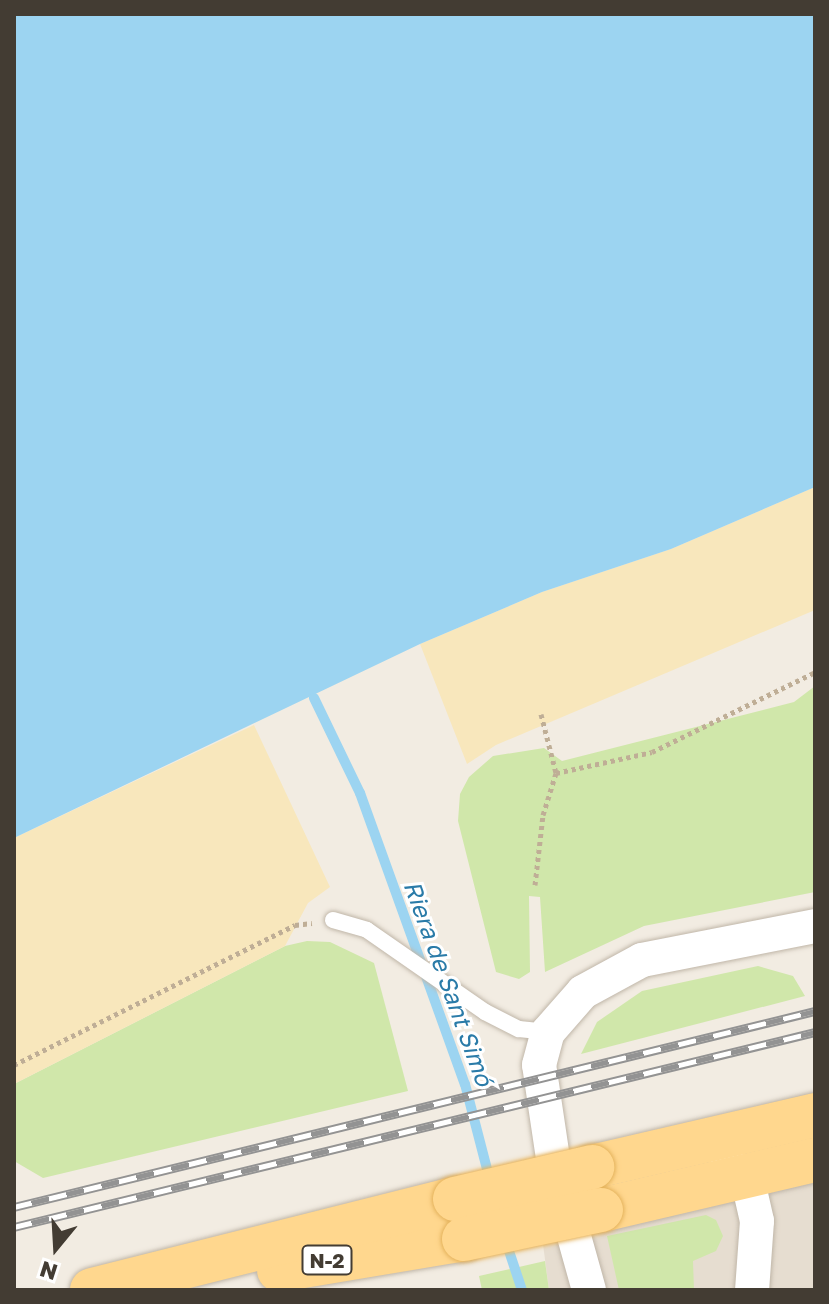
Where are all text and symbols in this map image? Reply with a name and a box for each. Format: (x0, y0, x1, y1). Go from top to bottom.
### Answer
water label: Riera de Sant Simó (398, 876, 500, 1090)
north arrow (16, 1208, 96, 1288)
road number: N-2 (301, 1244, 353, 1276)
text: N (36, 1256, 61, 1287)

